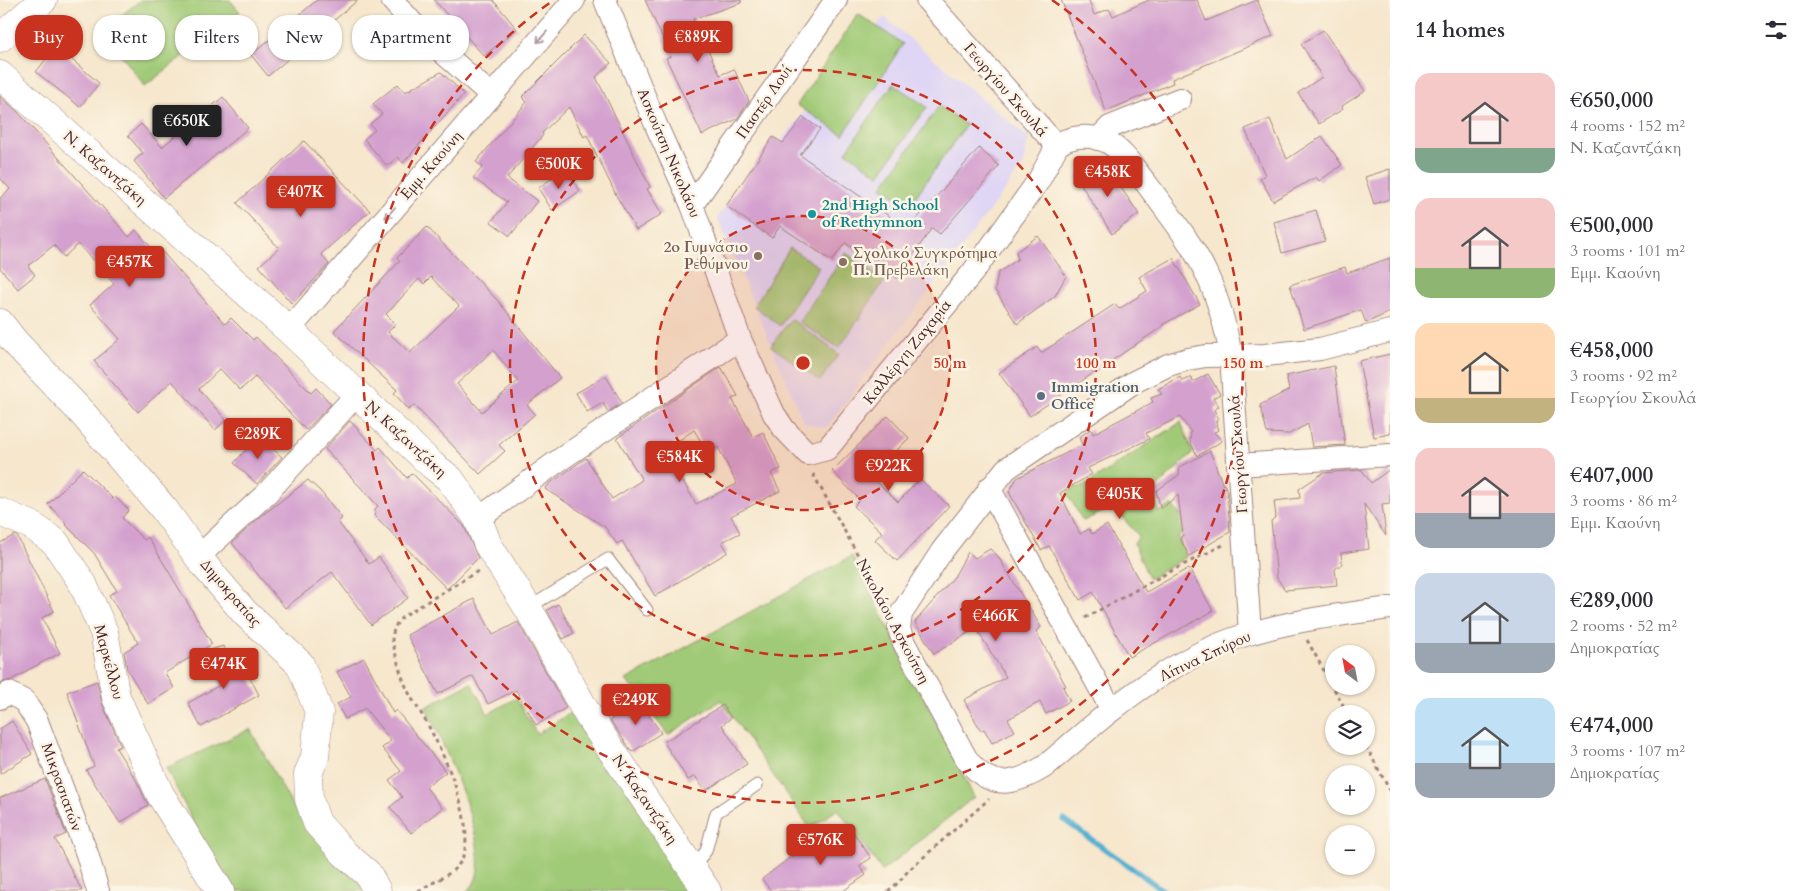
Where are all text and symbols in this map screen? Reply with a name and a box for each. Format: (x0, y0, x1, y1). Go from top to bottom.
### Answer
chip: Buy (15, 15, 83, 60)
chip: Rent (93, 15, 165, 60)
chip: Filters (175, 15, 258, 60)
chip: New (268, 15, 342, 60)
chip: Apartment (352, 15, 469, 60)
text: 14 homes (1415, 16, 1505, 45)
icon: filters (1762, 16, 1790, 44)
pin: €889K (663, 20, 733, 63)
text: €889K (674, 26, 722, 48)
one-way arrow (536, 30, 547, 43)
street label: Γεωργίου Σκουλά (959, 39, 1053, 141)
street label: Παστέρ Λουί (731, 61, 797, 143)
street label: Ασκούτση Νικολάου (633, 85, 705, 221)
text: €650,000 (1570, 86, 1653, 115)
icon: home (1455, 93, 1515, 153)
pin: €650K (152, 104, 222, 147)
text: €650K (163, 110, 211, 132)
text: 4 rooms · 152 m² (1570, 115, 1685, 137)
street label: Ν. Καζαντζάκη (59, 126, 151, 210)
street label: Εμμ. Καούνη (396, 126, 466, 204)
text: Ν. Καζαντζάκη (1570, 137, 1681, 159)
pin: €500K (524, 148, 594, 190)
text: €500K (535, 153, 583, 175)
pin: €458K (1073, 156, 1143, 198)
text: €458K (1084, 161, 1132, 183)
pin: €407K (266, 176, 336, 218)
text: €407K (277, 181, 325, 203)
place label: 2nd High School of Rethymnon (822, 195, 939, 232)
one-way arrow (384, 206, 395, 219)
marker: 2nd High School of Rethymnon (806, 208, 818, 220)
text: €500,000 (1570, 211, 1653, 240)
icon: home (1455, 218, 1515, 278)
place label: 2ο Γυμνάσιο Ρεθύμνου (664, 237, 748, 274)
text: 3 rooms · 101 m² (1570, 240, 1685, 262)
place label: Σχολικό Συγκρότημα Π. Πρεβελάκη (853, 243, 997, 280)
pin: €457K (95, 246, 165, 288)
marker: 2ο Γυμνάσιο Ρεθύμνου (752, 250, 764, 262)
text: €457K (106, 251, 154, 273)
marker: Σχολικό Συγκρότημα Π. Πρεβελάκη (837, 256, 849, 268)
text: Εμμ. Καούνη (1570, 262, 1660, 284)
street label: Καλλέργη Ζαχαρία (859, 296, 955, 408)
text: €458,000 (1570, 336, 1653, 365)
icon: home (1455, 343, 1515, 403)
text: 50 m (933, 353, 967, 373)
text: 100 m (1076, 353, 1117, 373)
text: 150 m (1223, 353, 1264, 373)
centre of rings (794, 354, 812, 372)
text: 3 rooms · 92 m² (1570, 365, 1677, 387)
place label: Immigration Office (1051, 377, 1140, 414)
text: Γεωργίου Σκουλά (1570, 387, 1697, 409)
marker: Immigration Office (1035, 390, 1047, 402)
street label: Γεωργίου Σκουλά (1224, 394, 1252, 514)
street label: Ν. Καζαντζάκη (361, 396, 451, 482)
pin: €289K (223, 418, 293, 460)
text: €289K (234, 423, 282, 445)
pin: €584K (645, 440, 715, 483)
text: €584K (656, 446, 704, 468)
pin: €922K (854, 450, 924, 492)
text: €922K (865, 455, 913, 477)
text: €407,000 (1570, 461, 1653, 490)
icon: home (1455, 468, 1515, 528)
pin: €405K (1085, 478, 1155, 520)
text: €405K (1096, 483, 1144, 505)
text: 3 rooms · 86 m² (1570, 490, 1677, 512)
text: Εμμ. Καούνη (1570, 512, 1660, 534)
street label: Δημοκρατίας (196, 555, 266, 632)
street label: Νικολάου Ασκούτση (852, 555, 934, 687)
text: €289,000 (1570, 586, 1653, 615)
icon: home (1455, 593, 1515, 653)
pin: €466K (961, 600, 1031, 642)
text: €466K (972, 605, 1020, 627)
text: 2 rooms · 52 m² (1570, 615, 1677, 637)
street label: Μαρκέλλου (89, 622, 129, 702)
street label: Λίτινα Σπύρου (1156, 626, 1254, 686)
text: Δημοκρατίας (1570, 637, 1660, 659)
north arrow (1325, 645, 1375, 695)
map controls (1325, 645, 1375, 875)
pin: €474K (189, 648, 259, 690)
text: €474K (200, 653, 248, 675)
pin: €249K (601, 684, 671, 726)
text: €249K (612, 689, 660, 711)
button: layers (1325, 705, 1375, 755)
text: €474,000 (1570, 711, 1653, 740)
icon: home (1455, 718, 1515, 778)
street label: Μικρασιατών (37, 740, 87, 834)
text: 3 rooms · 107 m² (1570, 740, 1685, 762)
street label: Ν. Καζαντζάκη (608, 750, 682, 848)
text: Δημοκρατίας (1570, 762, 1660, 784)
button: + (1325, 765, 1375, 815)
pin: €576K (786, 824, 856, 866)
button: − (1325, 825, 1375, 875)
text: €576K (797, 829, 845, 851)

